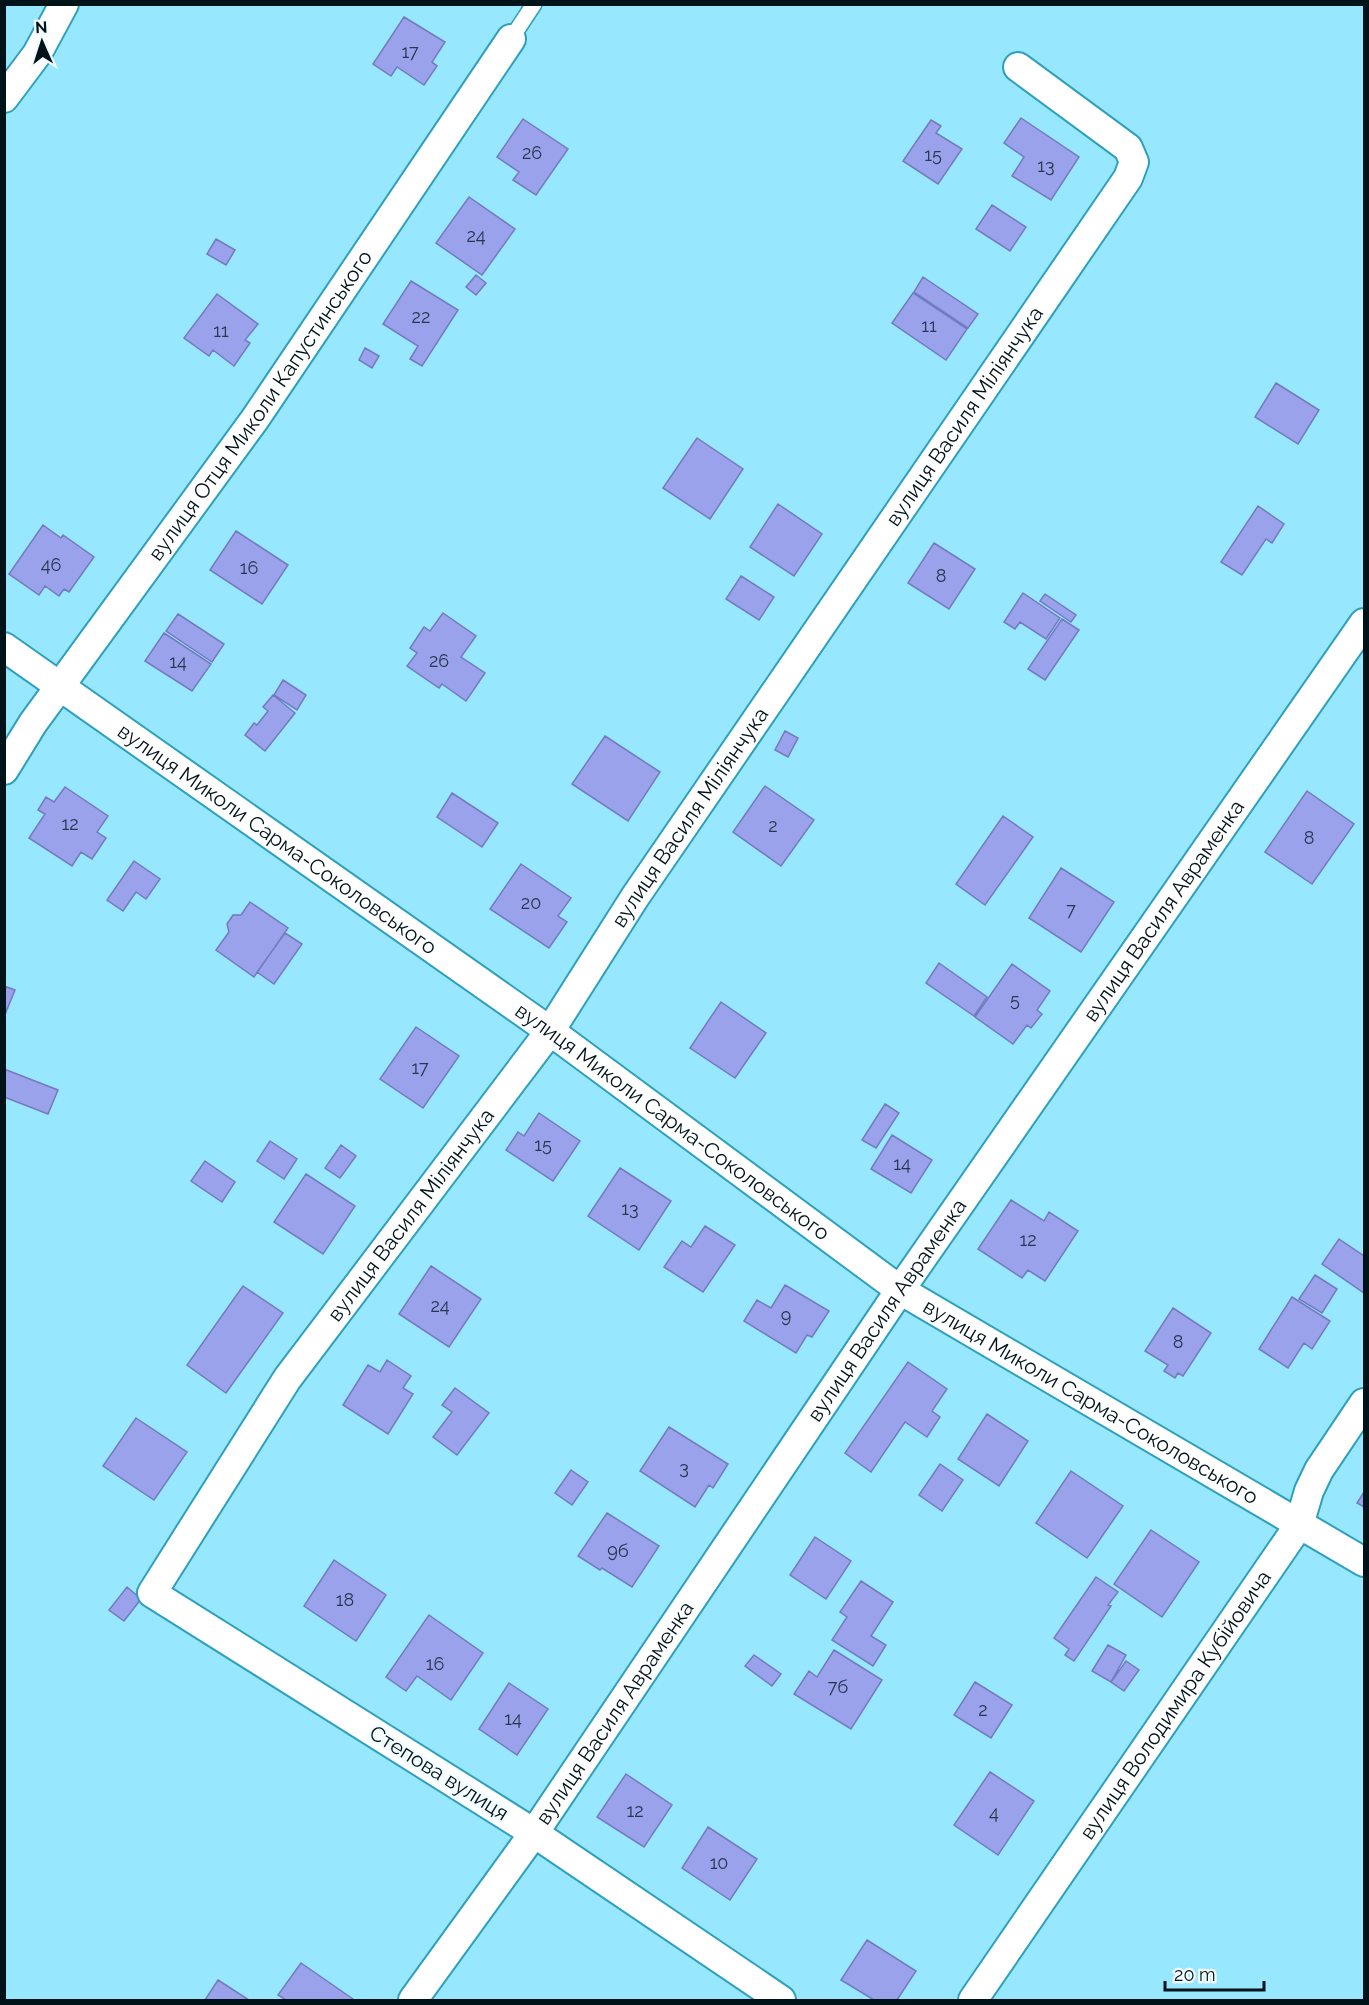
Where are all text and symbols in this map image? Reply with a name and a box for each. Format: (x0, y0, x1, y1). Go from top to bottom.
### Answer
north arrow (12, 12, 72, 72)
text: N (35, 18, 48, 37)
house number: 17 (401, 41, 419, 62)
house number: 26 (522, 142, 542, 163)
house number: 15 (924, 144, 942, 165)
house number: 13 (1037, 155, 1055, 176)
house number: 24 (466, 225, 486, 246)
street label: вулиця Отця Миколи Капустинського (143, 245, 377, 565)
street label: вулиця Василя Міліянчука (880, 302, 1048, 531)
house number: 22 (412, 306, 430, 327)
house number: 11 (921, 315, 937, 336)
house number: 11 (213, 320, 229, 341)
house number: 46 (41, 554, 61, 575)
house number: 16 (240, 557, 258, 578)
house number: 8 (936, 565, 946, 586)
house number: 26 (429, 650, 449, 671)
house number: 14 (169, 651, 187, 672)
street label: вулиця Василя Міліянчука (606, 702, 773, 932)
street label: вулиця Миколи Сарма-Соколовського (113, 718, 442, 959)
street label: вулиця Василя Авраменка (1078, 795, 1249, 1026)
house number: 12 (61, 813, 79, 834)
house number: 2 (768, 815, 778, 836)
house number: 8 (1304, 827, 1314, 848)
house number: 20 (521, 892, 541, 913)
house number: 7 (1066, 899, 1076, 920)
house number: 5 (1010, 989, 1020, 1010)
street label: вулиця Миколи Сарма-Соколовського (511, 998, 835, 1246)
house number: 17 (411, 1057, 429, 1078)
street label: вулиця Василя Міліянчука (322, 1103, 499, 1326)
house number: 15 (534, 1134, 552, 1155)
house number: 14 (893, 1153, 911, 1174)
street label: вулиця Василя Авраменка (802, 1194, 972, 1426)
house number: 13 (621, 1198, 639, 1219)
house number: 12 (1019, 1229, 1037, 1250)
street label: вулиця Миколи Сарма-Соколовського (919, 1293, 1263, 1509)
house number: 24 (430, 1295, 450, 1316)
house number: 9 (781, 1305, 791, 1326)
house number: 8 (1173, 1331, 1183, 1352)
house number: 3 (679, 1457, 689, 1478)
house number: 9б (607, 1540, 629, 1561)
street label: вулиця Володимира Кубійовича (1074, 1565, 1276, 1844)
house number: 18 (336, 1589, 354, 1610)
street label: вулиця Василя Авраменка (530, 1596, 699, 1829)
house number: 16 (426, 1653, 444, 1674)
house number: 7б (828, 1676, 848, 1697)
house number: 2 (978, 1699, 988, 1720)
house number: 14 (504, 1708, 522, 1729)
street label: Степова вулиця (365, 1720, 513, 1825)
house number: 12 (626, 1800, 644, 1821)
house number: 4 (989, 1802, 999, 1823)
house number: 10 (710, 1852, 728, 1873)
scale bar (1165, 1954, 1264, 1992)
text: 20 m (1174, 1964, 1216, 1985)

